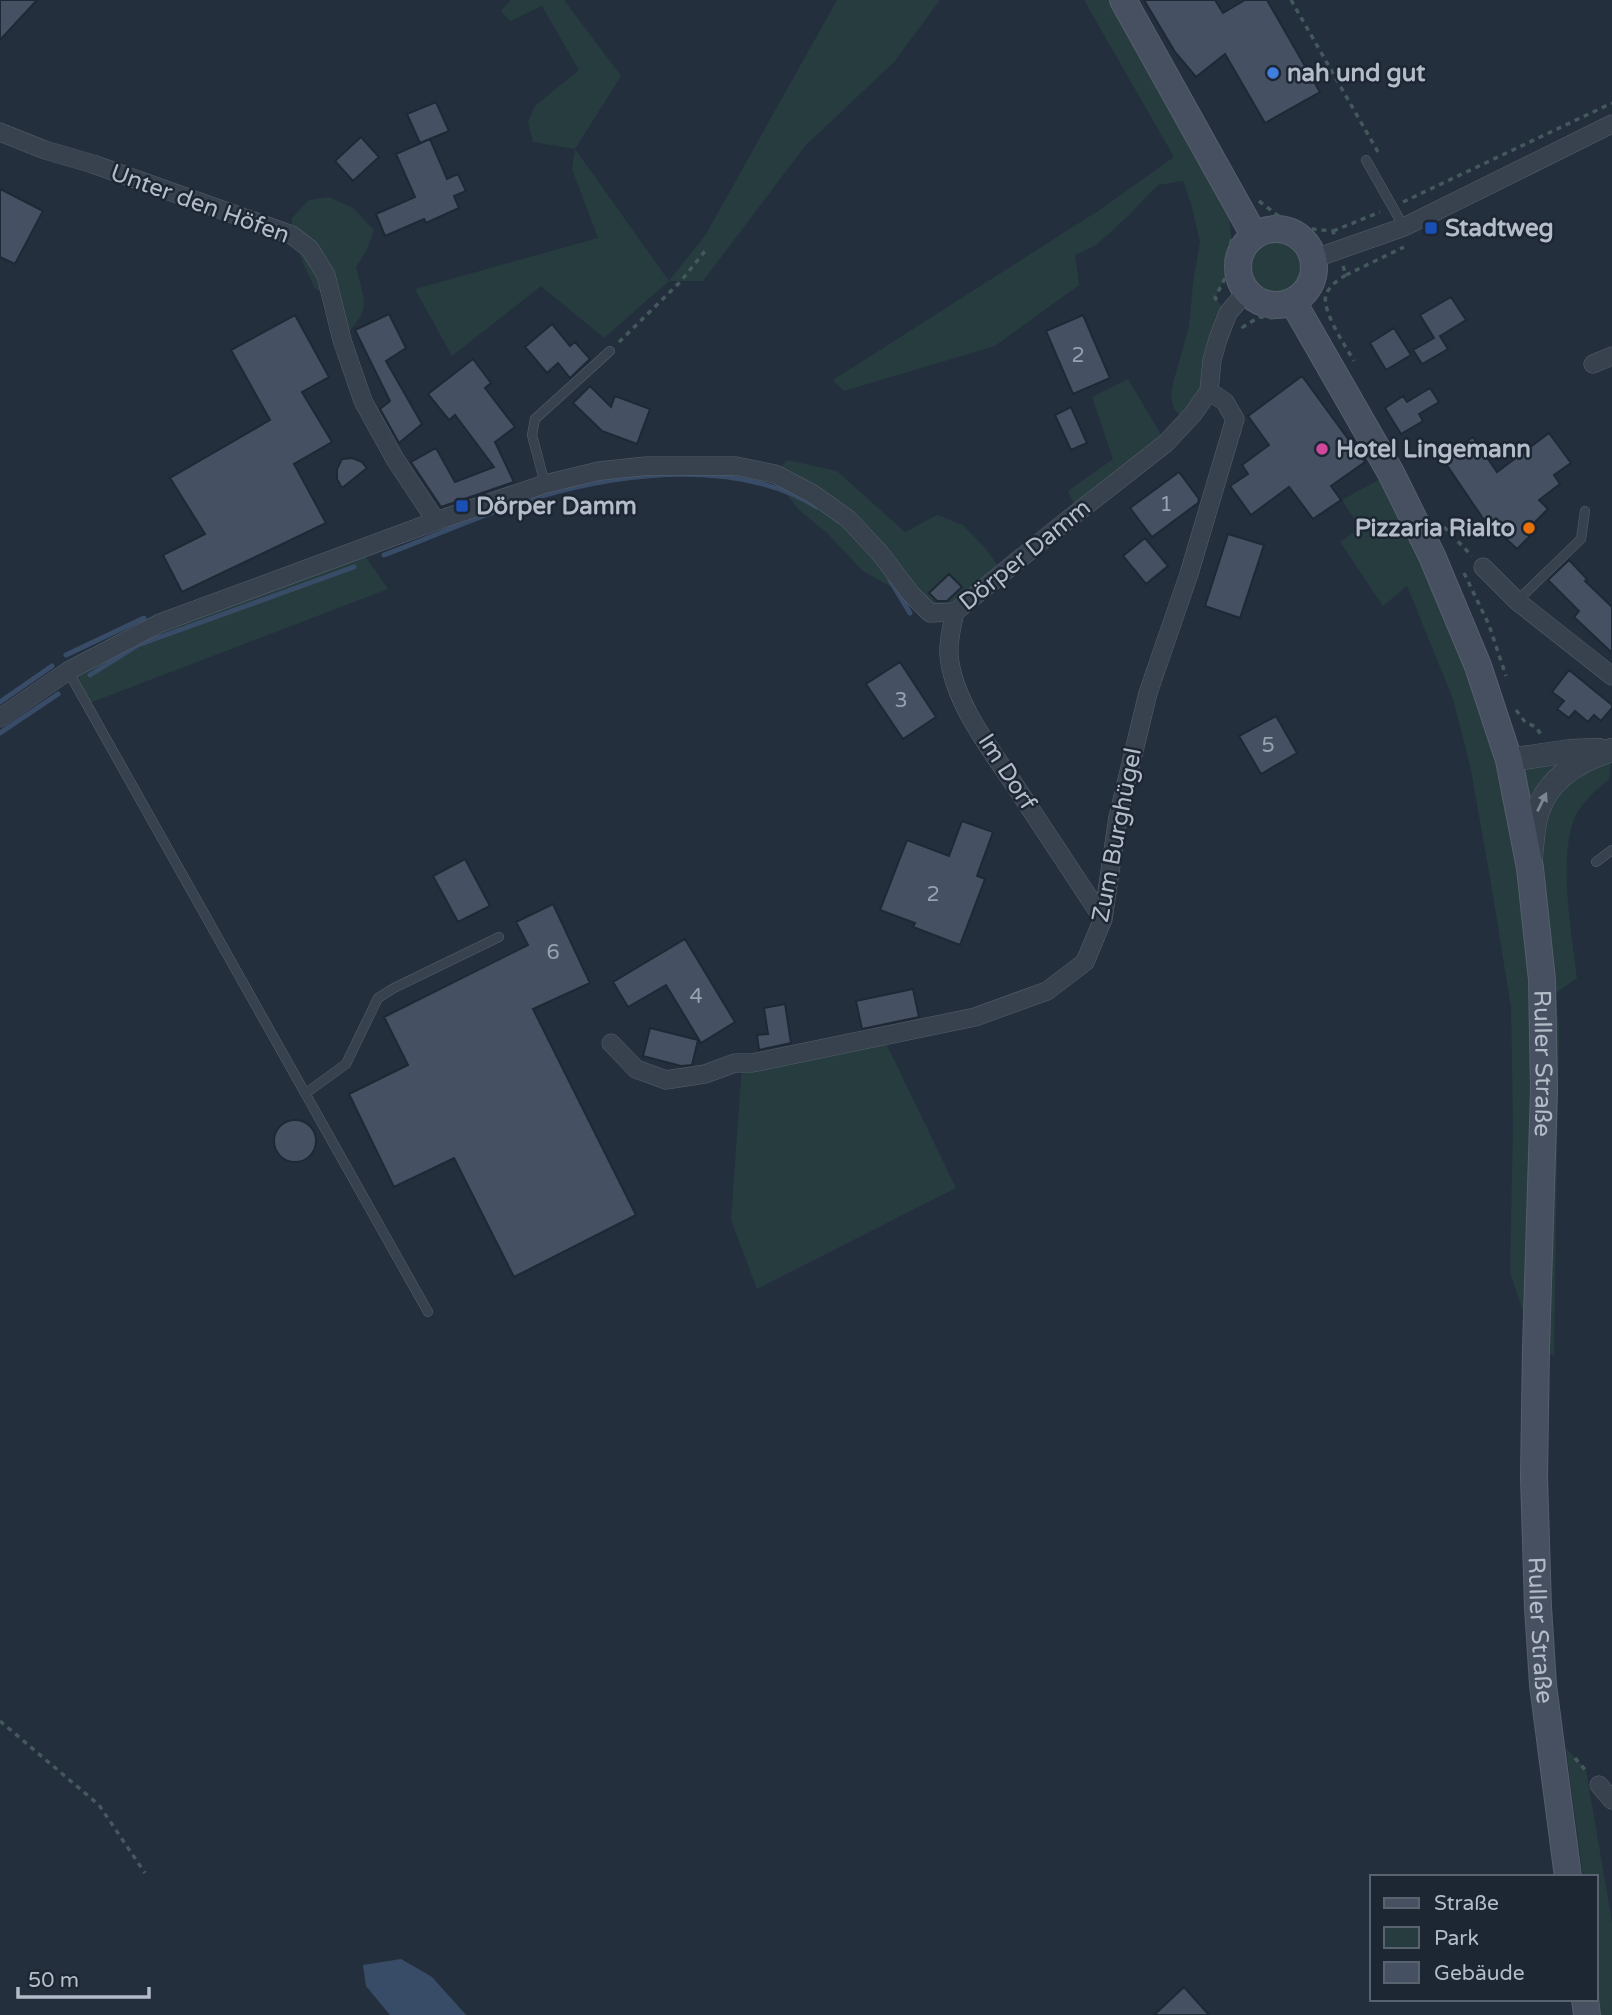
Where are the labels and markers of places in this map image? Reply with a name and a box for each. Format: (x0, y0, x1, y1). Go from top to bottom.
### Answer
place label: nah und gut (1287, 59, 1426, 88)
marker: nah und gut (1265, 65, 1281, 81)
place label: Stadtweg (1445, 214, 1554, 243)
marker: Stadtweg (1423, 220, 1439, 236)
place label: Hotel Lingemann (1336, 435, 1531, 464)
marker: Hotel Lingemann (1314, 441, 1330, 457)
place label: Dörper Damm (476, 492, 637, 521)
marker: Dörper Damm (454, 498, 470, 514)
place label: Pizzaria Rialto (1355, 514, 1515, 543)
marker: Pizzaria Rialto (1521, 520, 1537, 536)

